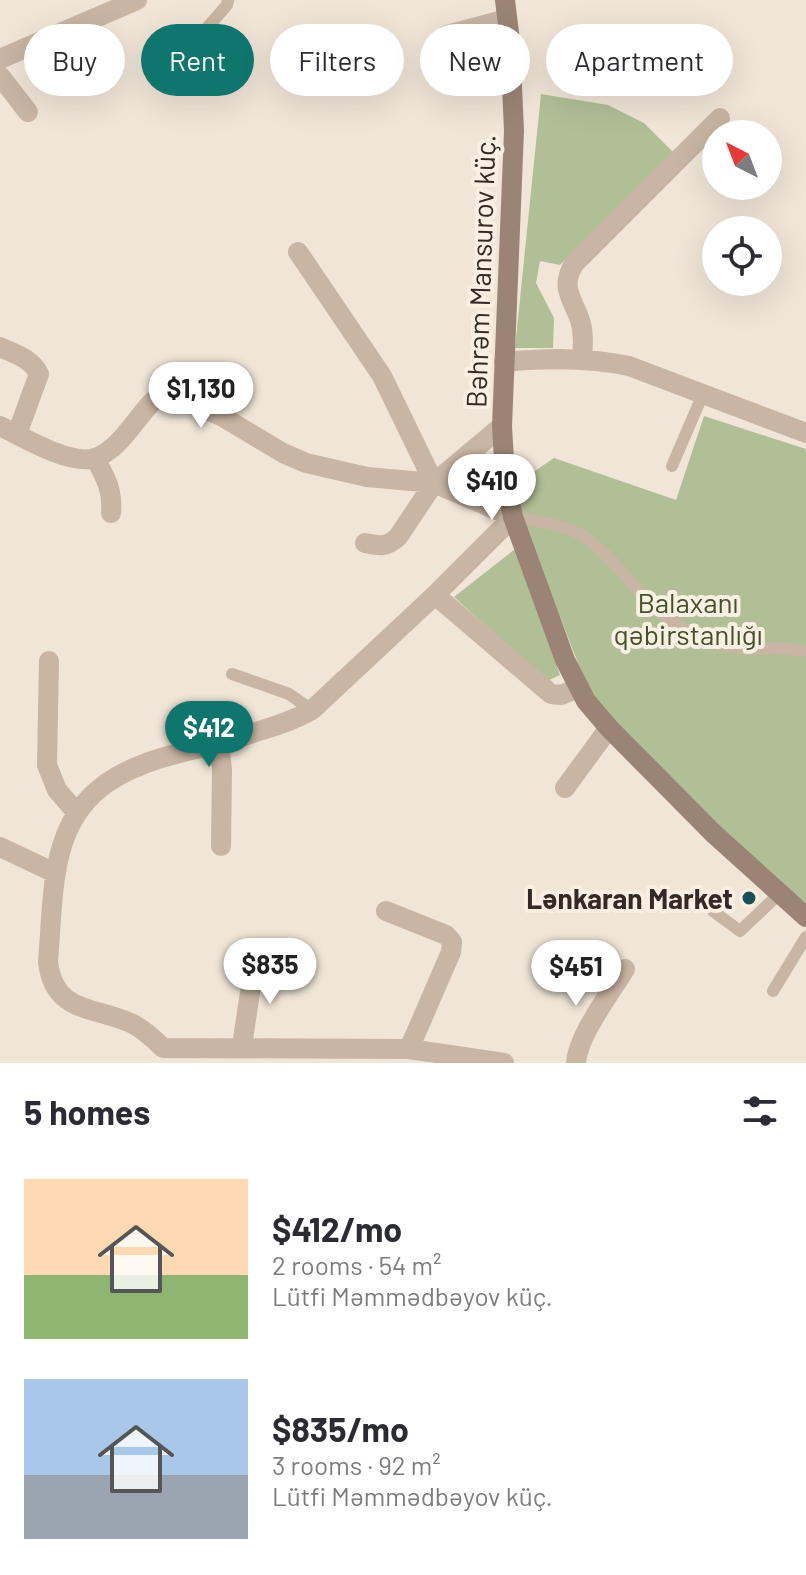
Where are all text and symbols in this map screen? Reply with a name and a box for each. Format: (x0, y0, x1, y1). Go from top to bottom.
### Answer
chip: Buy (24, 24, 125, 96)
chip: Rent (141, 24, 254, 96)
chip: Filters (270, 24, 404, 96)
chip: New (420, 24, 530, 96)
chip: Apartment (546, 24, 733, 96)
north arrow (702, 120, 782, 200)
map controls (702, 120, 782, 296)
street label: Bəhrəm Mansurov küç. (458, 134, 502, 408)
button: locate (702, 216, 782, 296)
pin: $1,130 (136, 362, 266, 430)
text: $1,130 (166, 372, 236, 403)
pin: $410 (445, 454, 539, 522)
text: $410 (466, 464, 518, 495)
park label: Balaxanı qəbirstanlığı (613, 585, 763, 651)
pin: $412 (162, 701, 256, 769)
text: $412 (183, 711, 235, 742)
place label: Lənkaran Market (526, 881, 733, 915)
marker: Lənkaran Market (740, 889, 758, 907)
pin: $835 (223, 938, 317, 1006)
pin: $451 (529, 940, 623, 1008)
text: $835 (242, 948, 299, 979)
text: $451 (549, 950, 603, 981)
icon: filters (738, 1089, 782, 1133)
text: 5 homes (24, 1091, 150, 1132)
text: $412/mo (272, 1208, 402, 1249)
icon: home (88, 1211, 184, 1307)
text: 2 rooms · 54 m² (272, 1249, 442, 1280)
text: Lütfi Məmmədbəyov küç. (272, 1280, 553, 1311)
text: $835/mo (272, 1408, 409, 1449)
icon: home (88, 1411, 184, 1507)
text: 3 rooms · 92 m² (272, 1449, 441, 1480)
text: Lütfi Məmmədbəyov küç. (272, 1480, 553, 1511)

